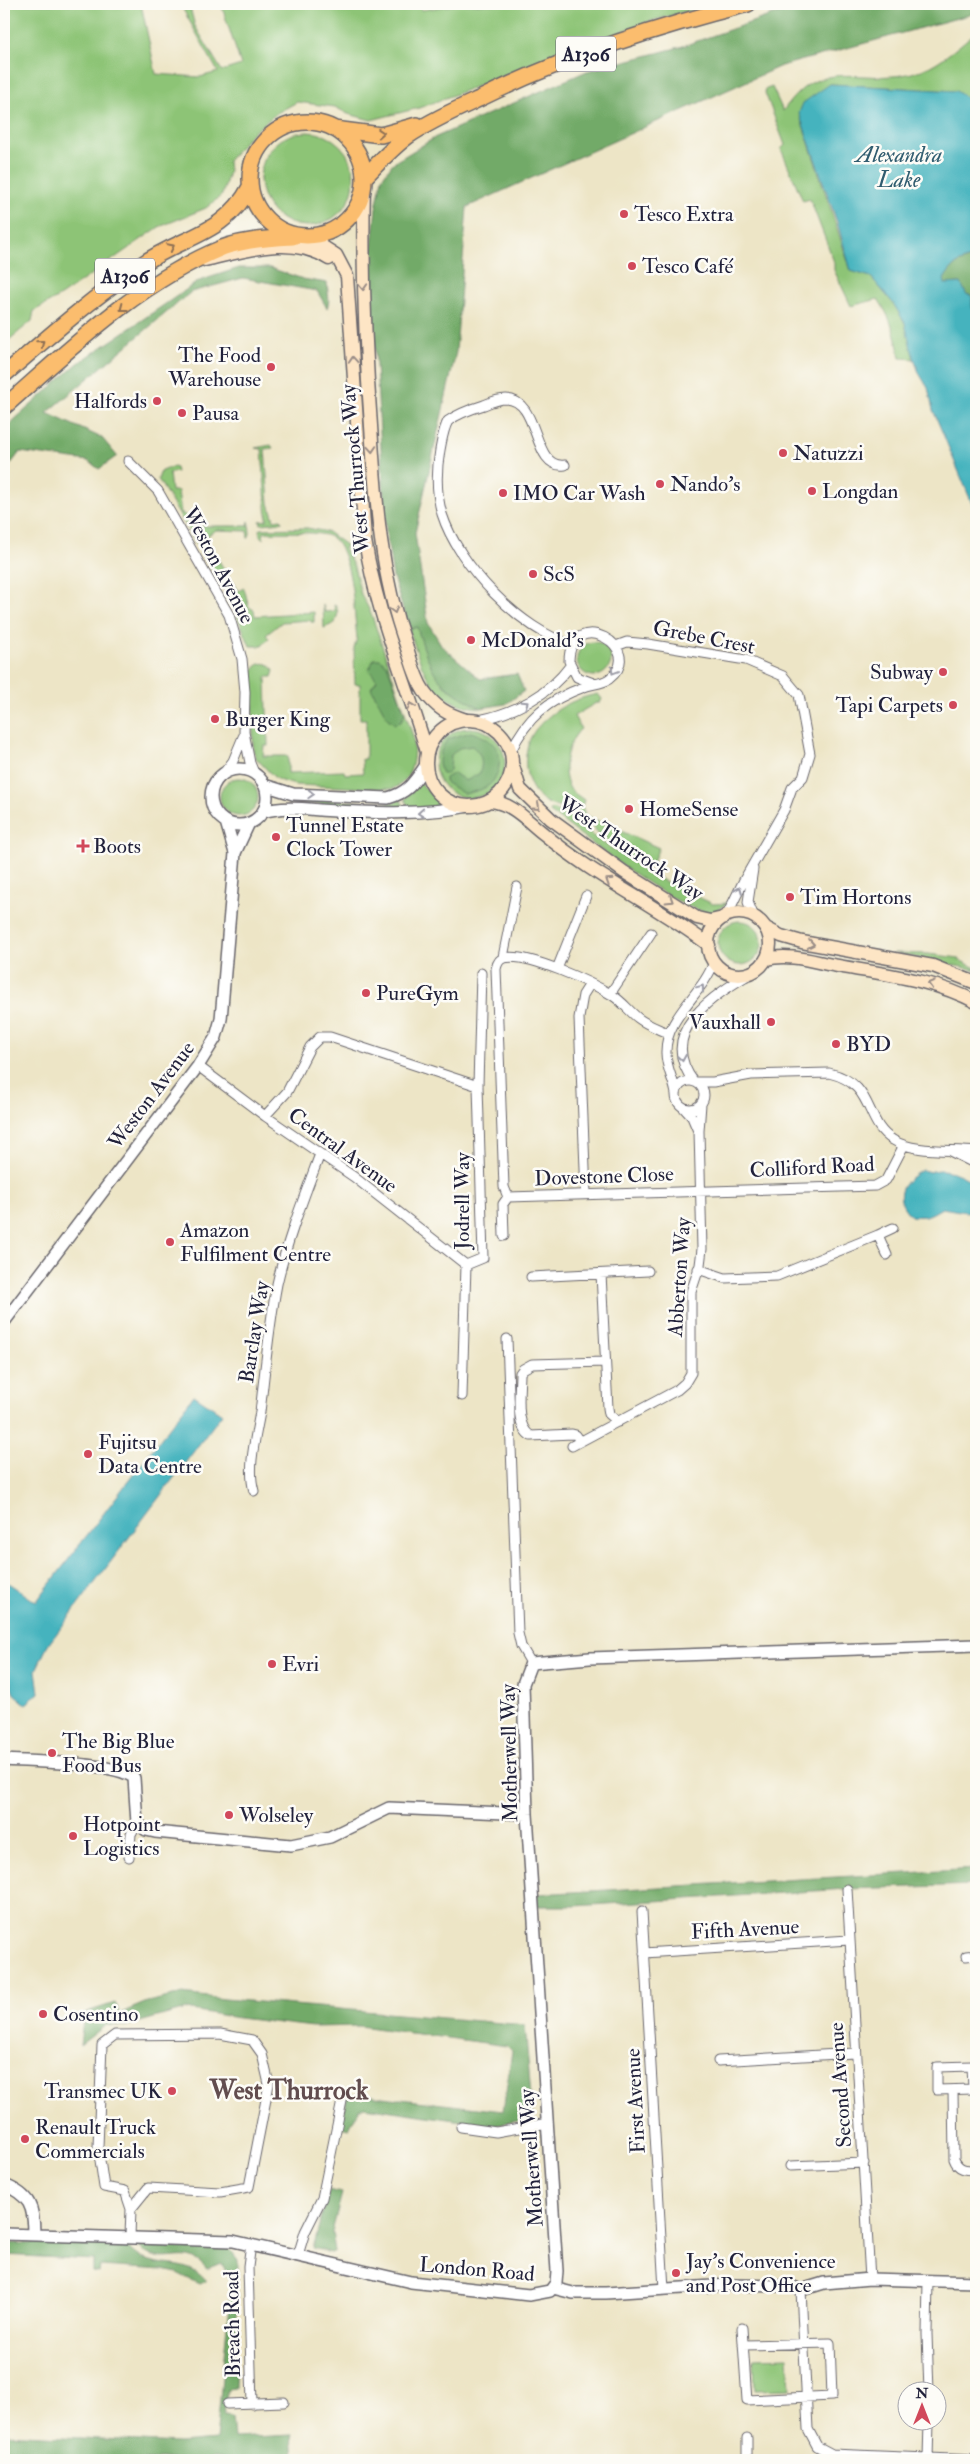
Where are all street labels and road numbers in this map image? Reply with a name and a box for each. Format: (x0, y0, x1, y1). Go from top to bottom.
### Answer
road number: A1306 (556, 36, 616, 72)
road number: A1306 (95, 258, 155, 294)
street label: West Thurrock Way (335, 382, 376, 556)
street label: Weston Avenue (176, 501, 261, 628)
street label: Grebe Crest (651, 614, 757, 661)
street label: West Thurrock Way (552, 789, 709, 908)
street label: Weston Avenue (101, 1036, 201, 1155)
street label: Central Avenue (283, 1102, 403, 1199)
street label: Colliford Road (749, 1151, 876, 1184)
street label: Jodrell Way (449, 1152, 476, 1251)
street label: Dovestone Close (534, 1161, 674, 1192)
street label: Abberton Way (662, 1216, 697, 1339)
street label: Barclay Way (233, 1278, 276, 1385)
street label: Motherwell Way (495, 1683, 524, 1822)
street label: Fifth Avenue (690, 1913, 800, 1946)
street label: Second Avenue (823, 2021, 858, 2148)
street label: First Avenue (619, 2047, 652, 2154)
street label: Motherwell Way (513, 2087, 550, 2228)
street label: London Road (418, 2251, 536, 2288)
street label: Breach Road (218, 2270, 247, 2378)

